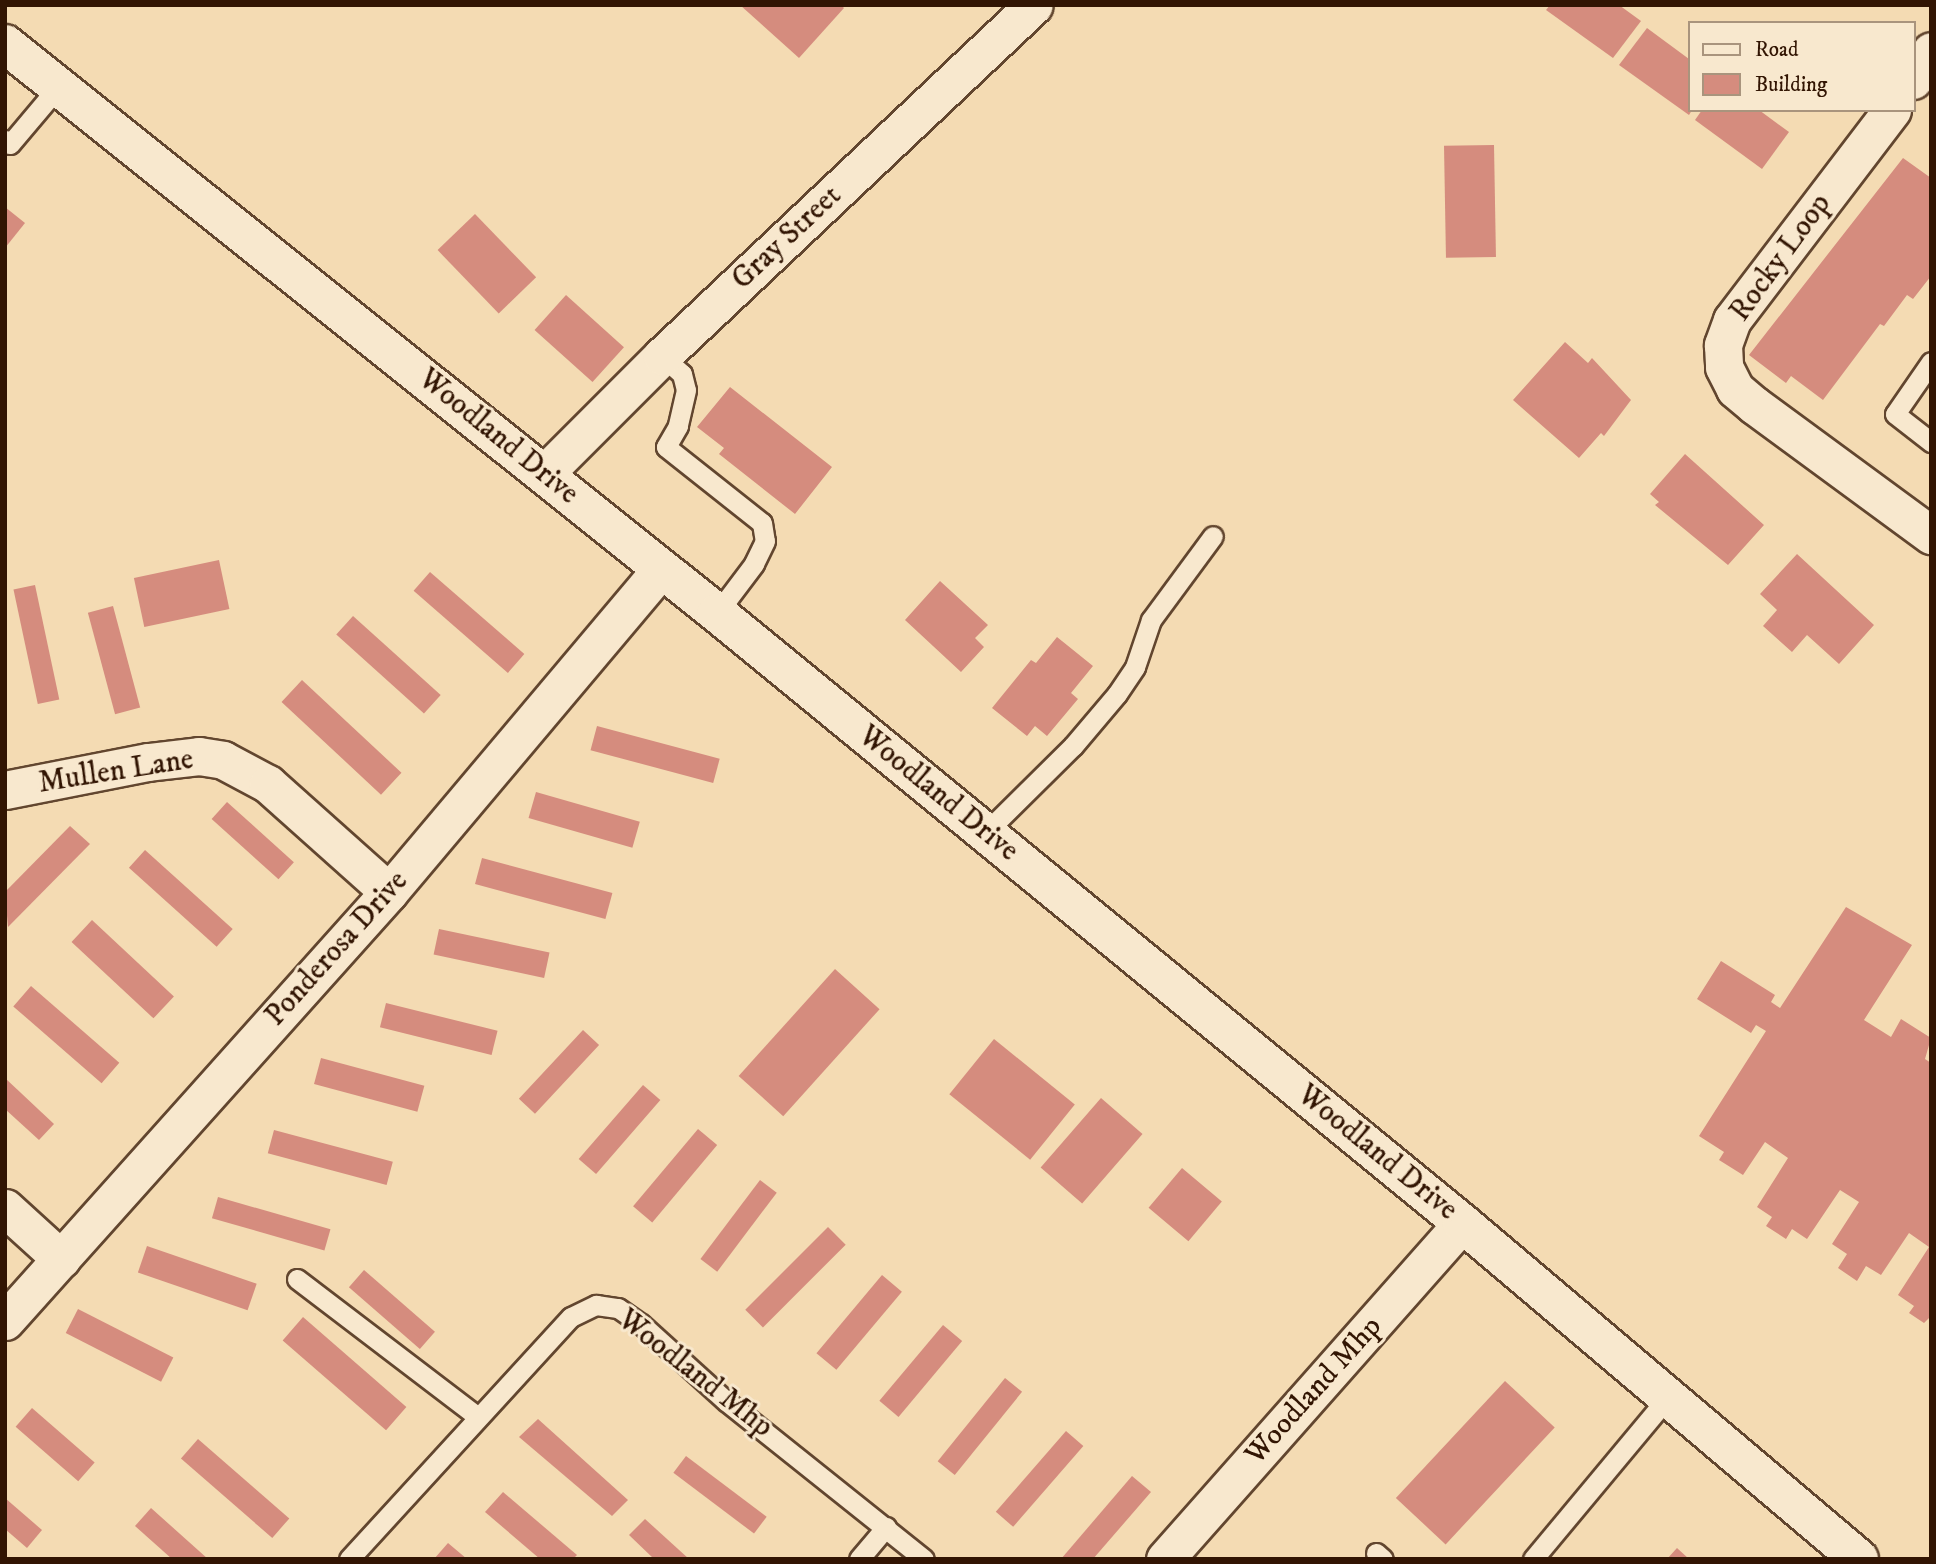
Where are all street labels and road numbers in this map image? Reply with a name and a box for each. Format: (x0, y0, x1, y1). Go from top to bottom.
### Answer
street label: Gray Street (725, 178, 849, 298)
street label: Rocky Loop (1723, 187, 1839, 329)
street label: Woodland Drive (411, 361, 585, 513)
street label: Woodland Drive (851, 718, 1025, 870)
street label: Mullen Lane (36, 742, 196, 802)
street label: Ponderosa Drive (258, 864, 416, 1034)
street label: Woodland Drive (1290, 1077, 1464, 1229)
street label: Woodland Mhp (610, 1302, 780, 1446)
street label: Woodland Mhp (1238, 1309, 1390, 1473)

